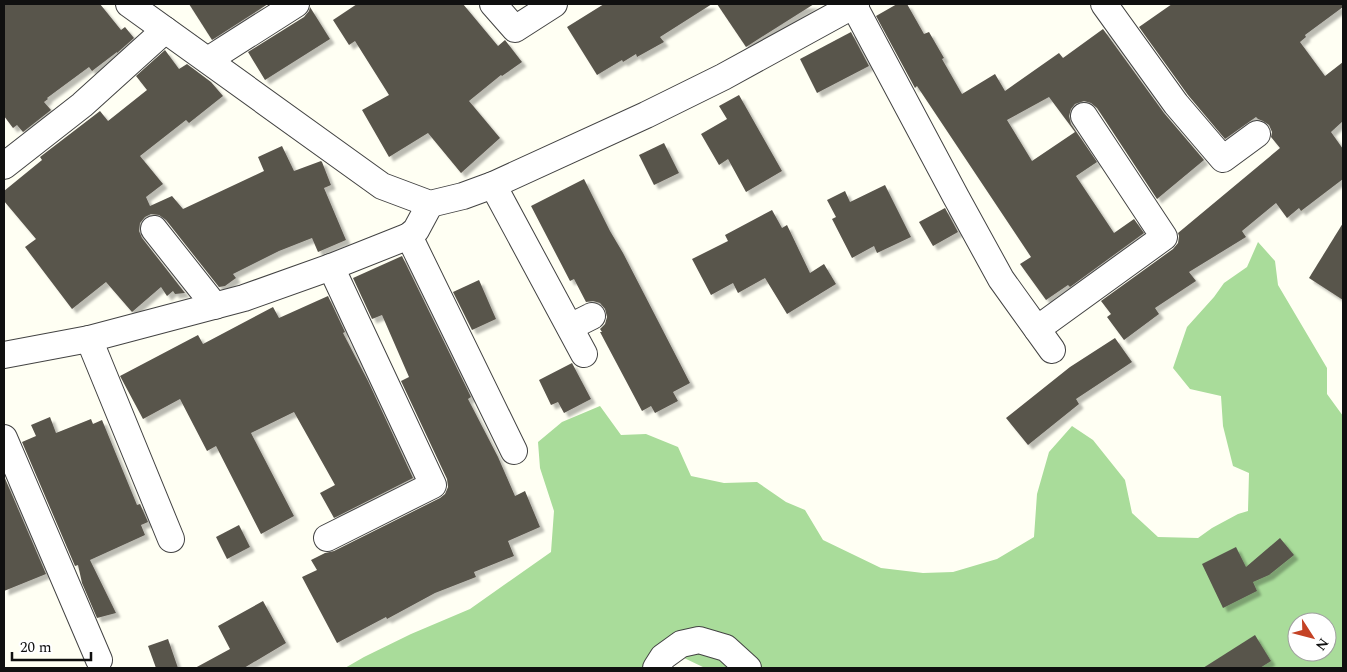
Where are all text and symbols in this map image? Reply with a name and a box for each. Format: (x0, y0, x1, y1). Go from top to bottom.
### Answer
north arrow (1287, 612, 1337, 662)
scale bar (12, 630, 91, 662)
text: N (1310, 634, 1334, 655)
text: 20 m (20, 636, 52, 659)

